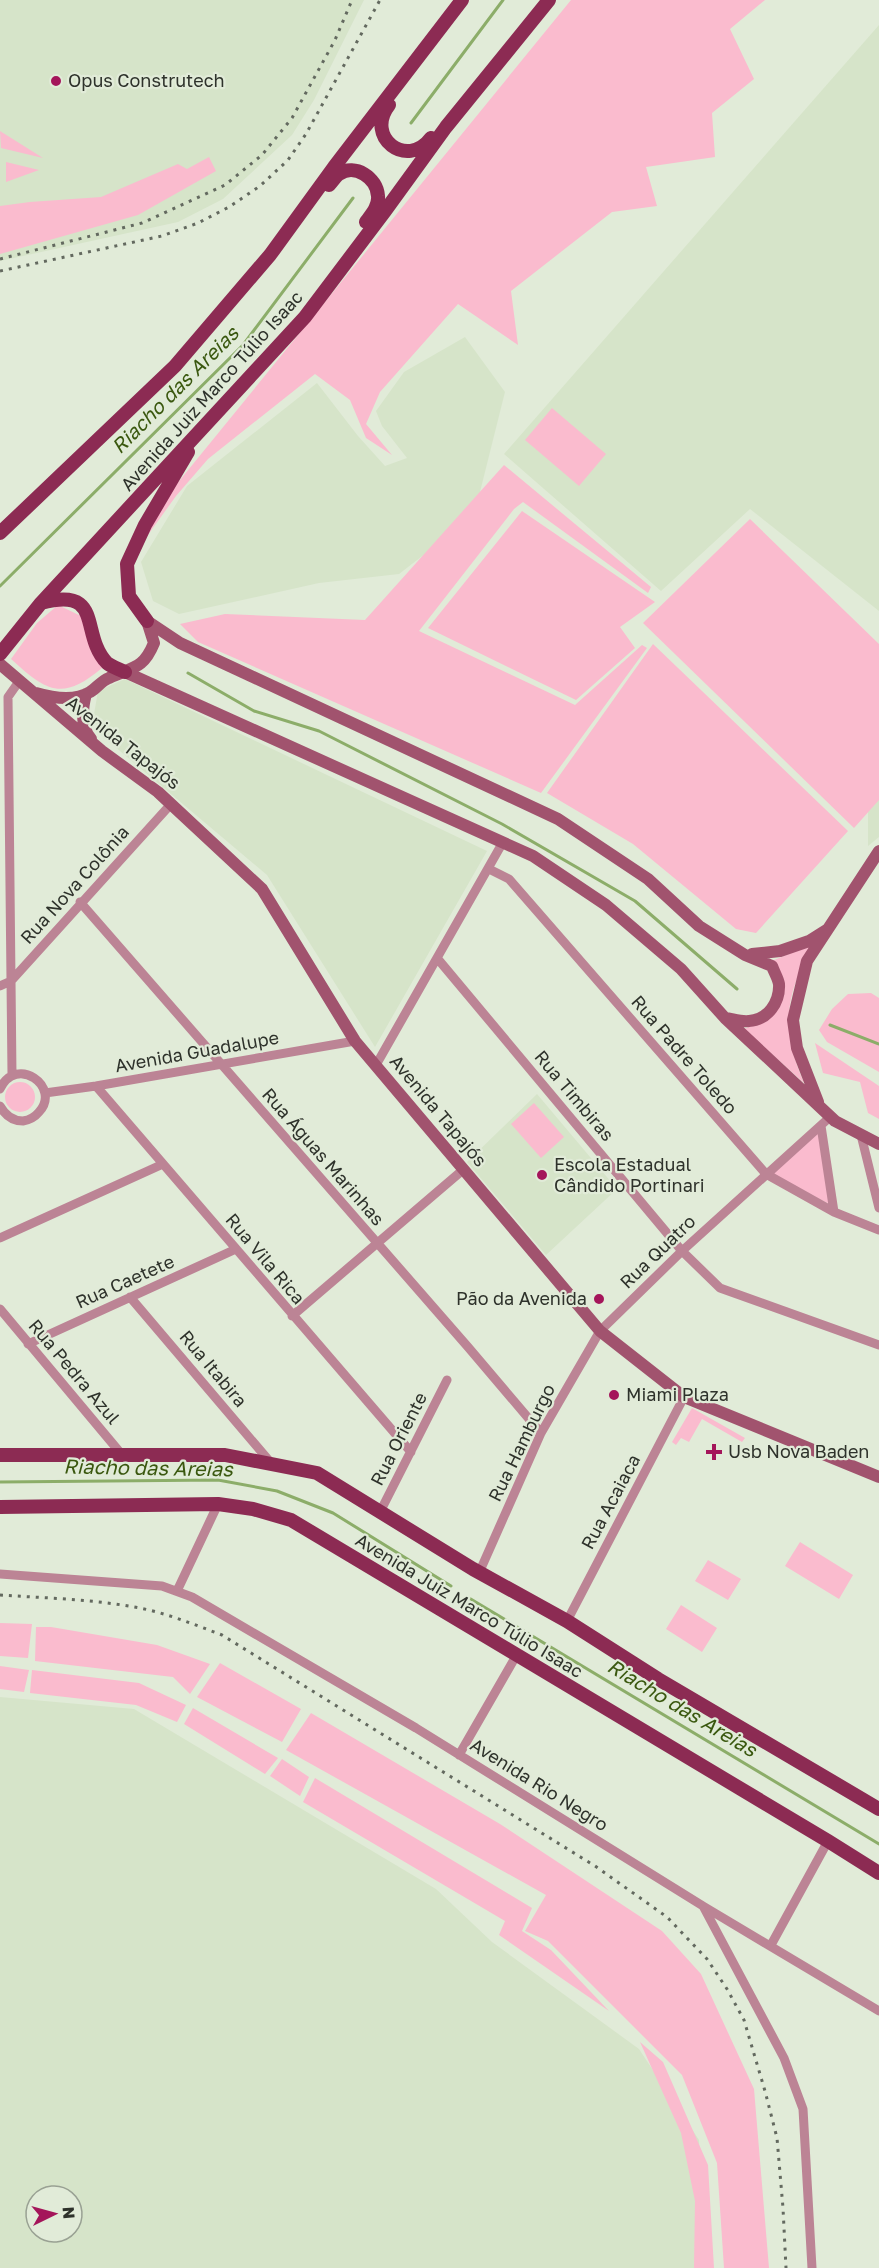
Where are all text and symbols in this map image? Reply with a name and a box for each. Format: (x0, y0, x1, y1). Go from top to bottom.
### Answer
place label: Opus Construtech (68, 69, 225, 91)
marker: Opus Construtech (49, 74, 63, 88)
street label: Avenida Juiz Marco Túlio Isaac (116, 286, 307, 495)
water label: Riacho das Areias (106, 320, 244, 458)
street label: Avenida Tapajós (62, 691, 185, 794)
street label: Rua Nova Colônia (15, 821, 133, 948)
street label: Rua Padre Toledo (627, 990, 742, 1118)
street label: Avenida Guadalupe (113, 1026, 280, 1076)
street label: Rua Timbiras (530, 1045, 619, 1145)
street label: Avenida Tapajós (386, 1050, 492, 1171)
street label: Rua Águas Marinhas (258, 1083, 389, 1230)
place label: Escola Estadual Cândido Portinari (554, 1153, 705, 1196)
marker: Escola Estadual Cândido Portinari (535, 1168, 549, 1182)
street label: Rua Vila Rica (221, 1208, 310, 1308)
street label: Rua Quatro (615, 1210, 700, 1293)
street label: Rua Caetete (72, 1250, 177, 1313)
place label: Pão da Avenida (456, 1287, 587, 1309)
marker: Pão da Avenida (592, 1292, 606, 1306)
street label: Rua Pedra Azul (25, 1314, 125, 1428)
street label: Rua Itabira (175, 1326, 252, 1411)
street label: Rua Hamburgo (483, 1380, 559, 1505)
place label: Miami Plaza (626, 1383, 729, 1405)
street label: Rua Oriente (365, 1388, 431, 1489)
marker: Miami Plaza (607, 1388, 621, 1402)
place label: Usb Nova Baden (728, 1440, 869, 1462)
marker: Usb Nova Baden (705, 1443, 723, 1461)
street label: Rua Acaiaca (576, 1450, 644, 1553)
water label: Riacho das Areias (63, 1454, 234, 1481)
street label: Avenida Juiz Marco Túlio Isaac (352, 1528, 587, 1682)
water label: Riacho das Areias (604, 1653, 763, 1762)
street label: Avenida Rio Negro (467, 1733, 612, 1835)
north arrow (24, 2184, 84, 2244)
text: N (58, 2206, 79, 2220)

